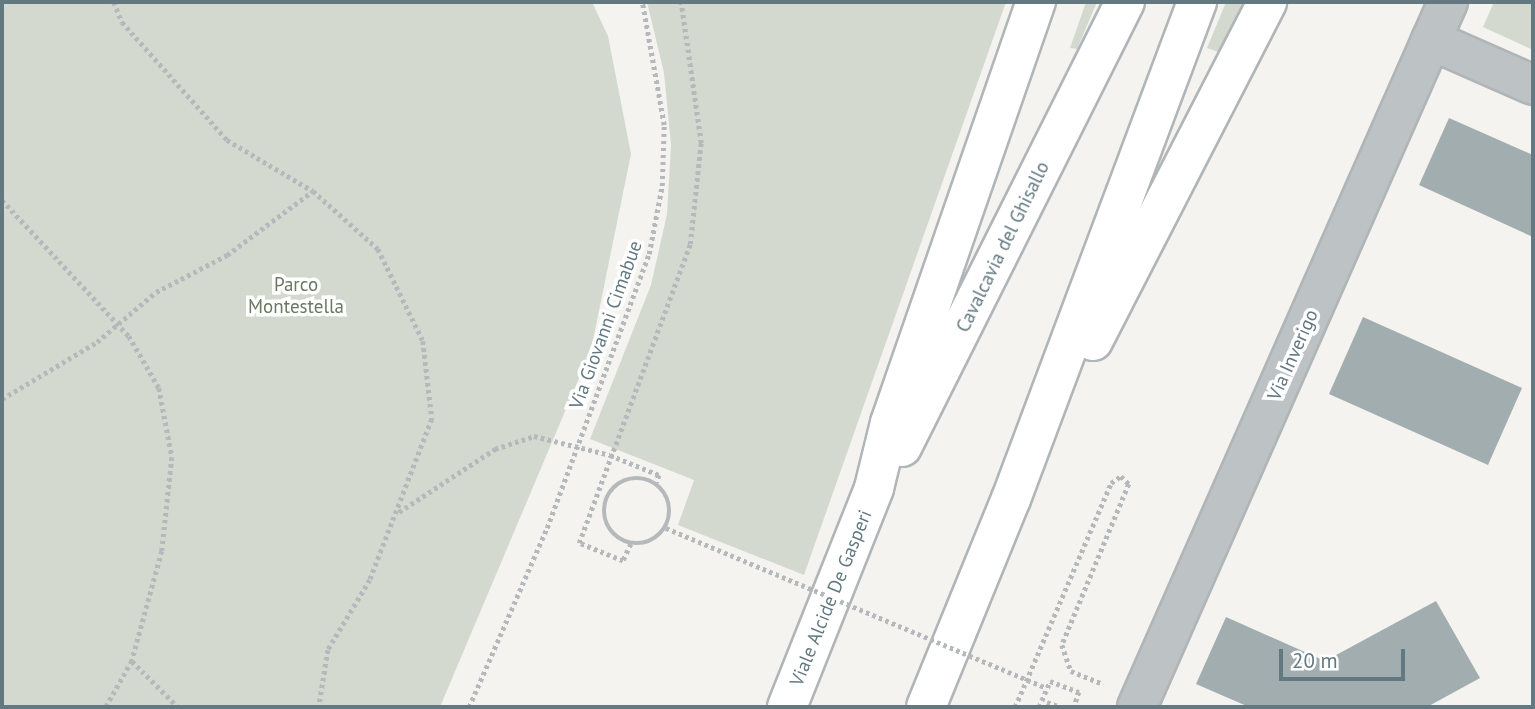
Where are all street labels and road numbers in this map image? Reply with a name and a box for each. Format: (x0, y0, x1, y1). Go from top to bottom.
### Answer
street label: Cavalcavia del Ghisallo (952, 158, 1054, 336)
street label: Via Giovanni Cimabue (565, 238, 647, 412)
street label: Via Inverigo (1263, 306, 1323, 404)
street label: Viale Alcide De Gasperi (785, 506, 877, 690)

